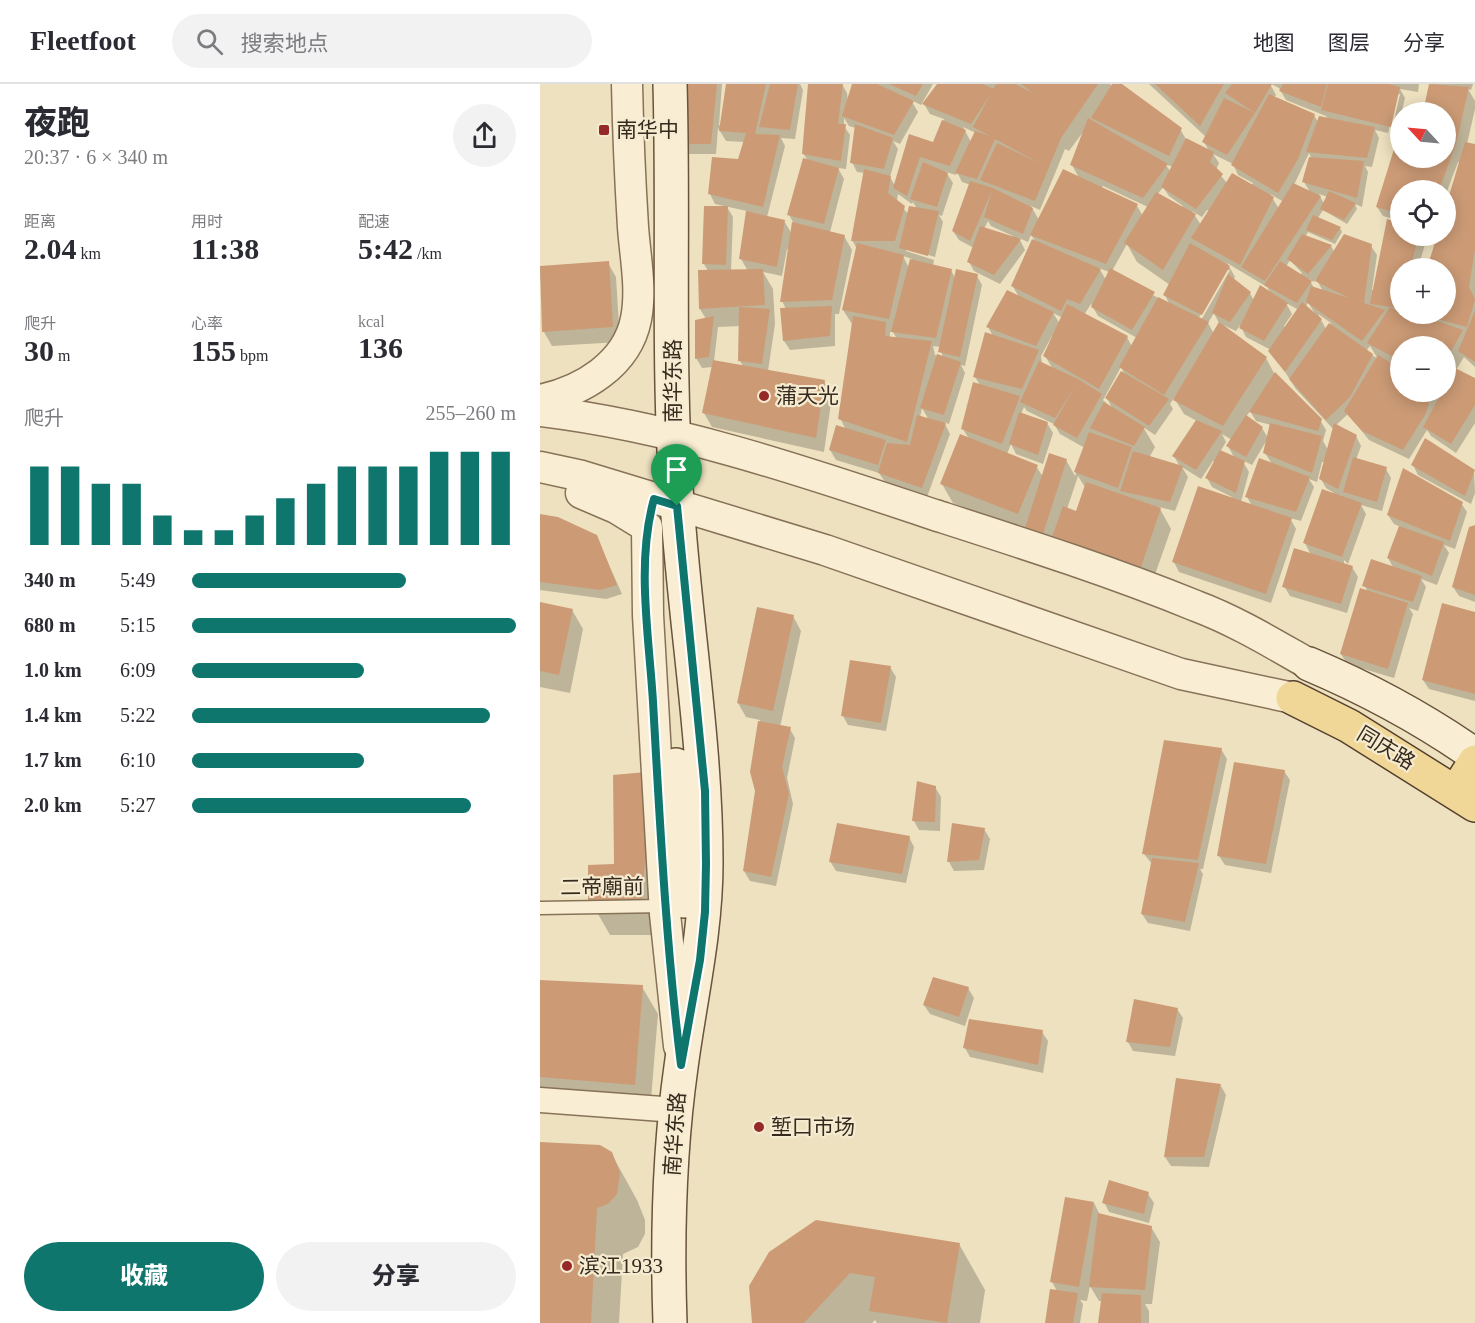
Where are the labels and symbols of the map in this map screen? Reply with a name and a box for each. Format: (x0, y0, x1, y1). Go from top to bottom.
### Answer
north arrow (1390, 102, 1456, 168)
place label: 南华中 (616, 118, 679, 142)
marker: 南华中 (597, 123, 611, 137)
street label: 南华东路 (661, 339, 685, 423)
place label: 蒲天光 (776, 384, 839, 408)
marker: 蒲天光 (757, 389, 771, 403)
pin (651, 444, 702, 506)
street label: 同庆路 (1353, 721, 1419, 775)
street label: 二帝廟前 (560, 874, 644, 900)
street label: 南华东路 (660, 1091, 690, 1177)
place label: 堑口市场 (771, 1115, 855, 1139)
marker: 堑口市场 (752, 1120, 766, 1134)
place label: 滨江1933 (579, 1254, 663, 1278)
marker: 滨江1933 (560, 1259, 574, 1273)

